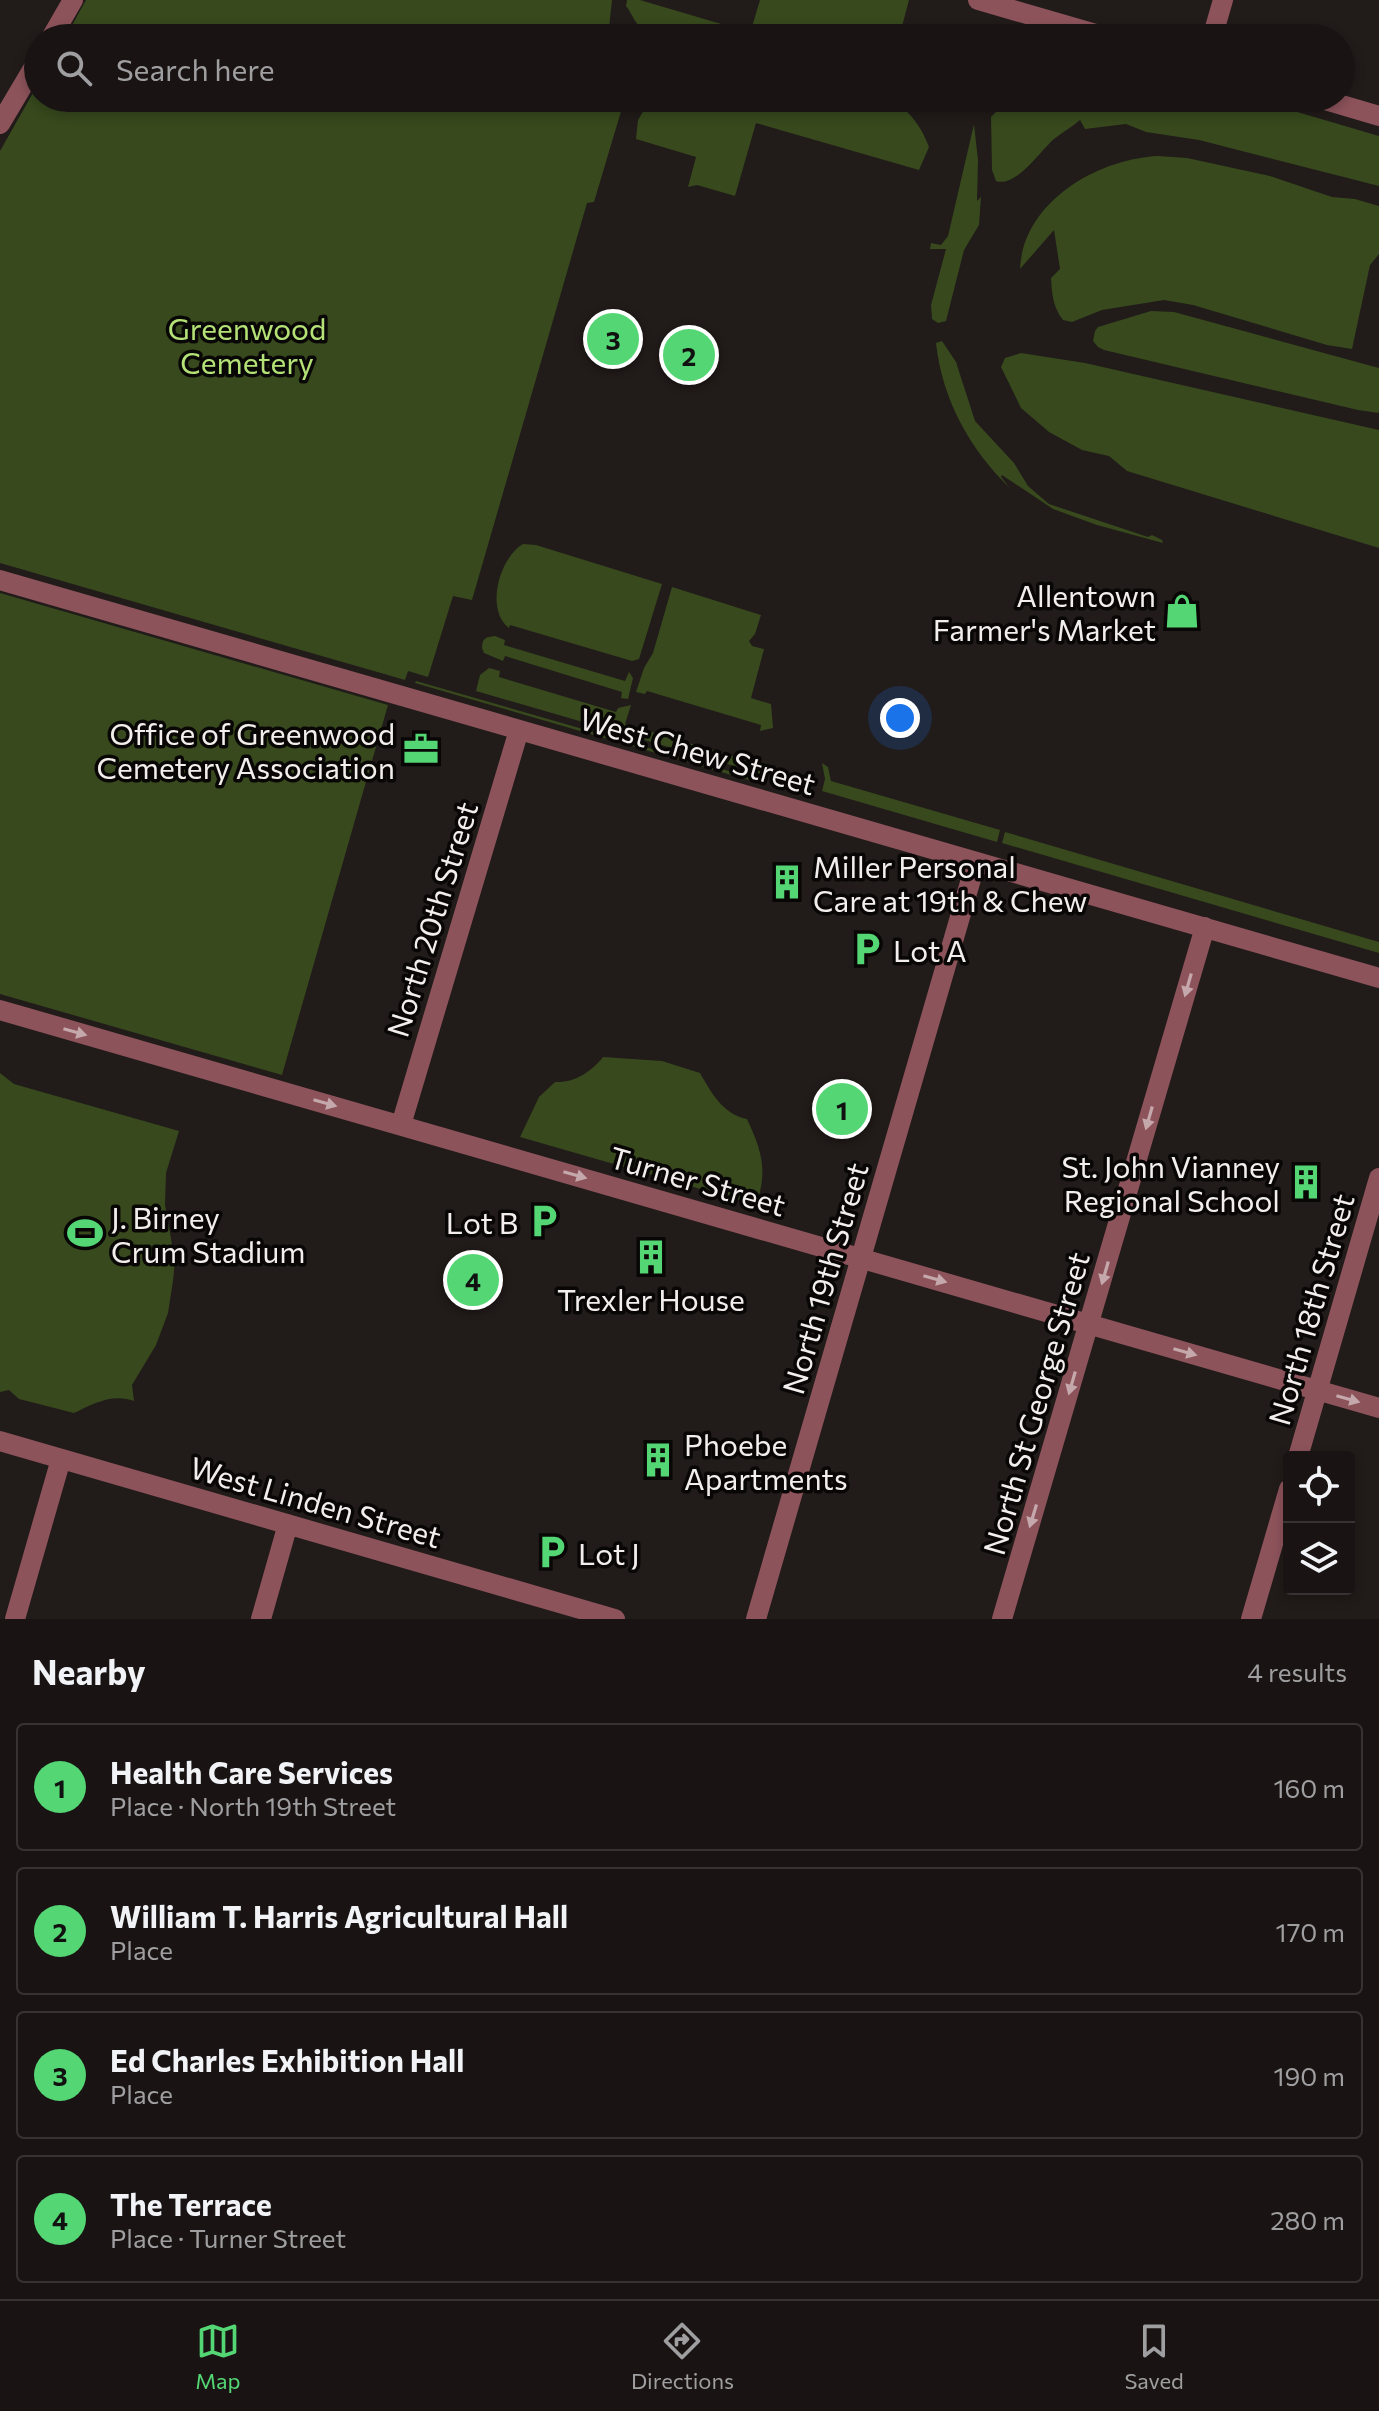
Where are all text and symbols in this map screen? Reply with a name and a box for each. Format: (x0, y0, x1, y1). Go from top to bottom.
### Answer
search box (24, 24, 1355, 112)
icon: search (52, 46, 96, 90)
text: Search here (116, 50, 275, 87)
park label: Greenwood Cemetery (168, 309, 326, 380)
pin: 3 (587, 309, 639, 369)
pin: 2 (663, 325, 715, 385)
place label: Allentown Farmer's Market (933, 576, 1156, 647)
shop icon: Allentown Farmer's Market (1163, 592, 1201, 630)
your location (880, 698, 920, 738)
street label: West Chew Street (576, 699, 820, 801)
place label: Office of Greenwood Cemetery Association (96, 714, 395, 785)
office icon: Office of Greenwood Cemetery Association (402, 730, 440, 768)
street label: North 20th Street (378, 797, 484, 1041)
place label: Miller Personal Care at 19th & Chew (813, 847, 1087, 918)
building icon: Miller Personal Care at 19th & Chew (768, 863, 806, 901)
parking icon: Lot A (848, 930, 886, 968)
place label: Lot A (893, 931, 967, 968)
one-way arrow (1181, 974, 1194, 998)
one-way arrow (63, 1026, 88, 1038)
pin: 1 (816, 1079, 868, 1139)
one-way arrow (312, 1098, 337, 1110)
one-way arrow (1143, 1106, 1155, 1131)
street label: Turner Street (606, 1137, 790, 1223)
place label: St. John Vianney Regional School (1061, 1147, 1280, 1218)
street label: North 19th Street (773, 1158, 875, 1398)
building icon: St. John Vianney Regional School (1287, 1163, 1325, 1201)
one-way arrow (563, 1169, 587, 1182)
street label: North 18th Street (1259, 1189, 1361, 1429)
place label: J. Birney Crum Stadium (111, 1198, 305, 1269)
parking icon: Lot B (525, 1202, 563, 1240)
place label: Lot B (446, 1203, 518, 1240)
sports icon: J. Birney Crum Stadium (66, 1214, 104, 1252)
building icon: Trexler House (632, 1238, 670, 1276)
street label: North St George Street (974, 1247, 1096, 1559)
pin: 4 (447, 1250, 499, 1310)
one-way arrow (1098, 1260, 1110, 1285)
one-way arrow (924, 1273, 948, 1286)
place label: Trexler House (557, 1280, 745, 1317)
one-way arrow (1174, 1346, 1198, 1359)
one-way arrow (1065, 1371, 1078, 1395)
one-way arrow (1337, 1393, 1361, 1406)
place label: Phoebe Apartments (684, 1425, 848, 1496)
building icon: Phoebe Apartments (639, 1441, 677, 1479)
street label: West Linden Street (186, 1448, 446, 1554)
map controls (1283, 1451, 1355, 1595)
button: locate (1283, 1451, 1355, 1523)
one-way arrow (1026, 1505, 1039, 1529)
button: layers (1283, 1523, 1355, 1595)
parking icon: Lot J (533, 1533, 571, 1571)
place label: Lot J (578, 1534, 640, 1571)
text: Nearby (32, 1650, 146, 1692)
text: 4 results (1247, 1656, 1347, 1687)
text: Health Care Services (110, 1753, 393, 1790)
text: 1 (54, 1772, 66, 1803)
text: 160 m (1273, 1772, 1345, 1803)
text: Place · North 19th Street (110, 1790, 396, 1821)
text: William T. Harris Agricultural Hall (110, 1897, 568, 1934)
text: 2 (53, 1916, 67, 1947)
text: 170 m (1276, 1916, 1345, 1947)
text: Place (110, 1934, 173, 1965)
text: Ed Charles Exhibition Hall (110, 2041, 464, 2078)
text: 3 (52, 2060, 68, 2091)
text: 190 m (1273, 2060, 1345, 2091)
text: Place (110, 2078, 173, 2109)
text: The Terrace (110, 2185, 272, 2222)
text: 4 (52, 2204, 68, 2235)
text: 280 m (1270, 2204, 1345, 2235)
text: Place · Turner Street (110, 2222, 346, 2253)
tab: Map (195, 2319, 241, 2394)
tab: Directions (631, 2319, 734, 2394)
tab: Saved (1124, 2319, 1184, 2394)

